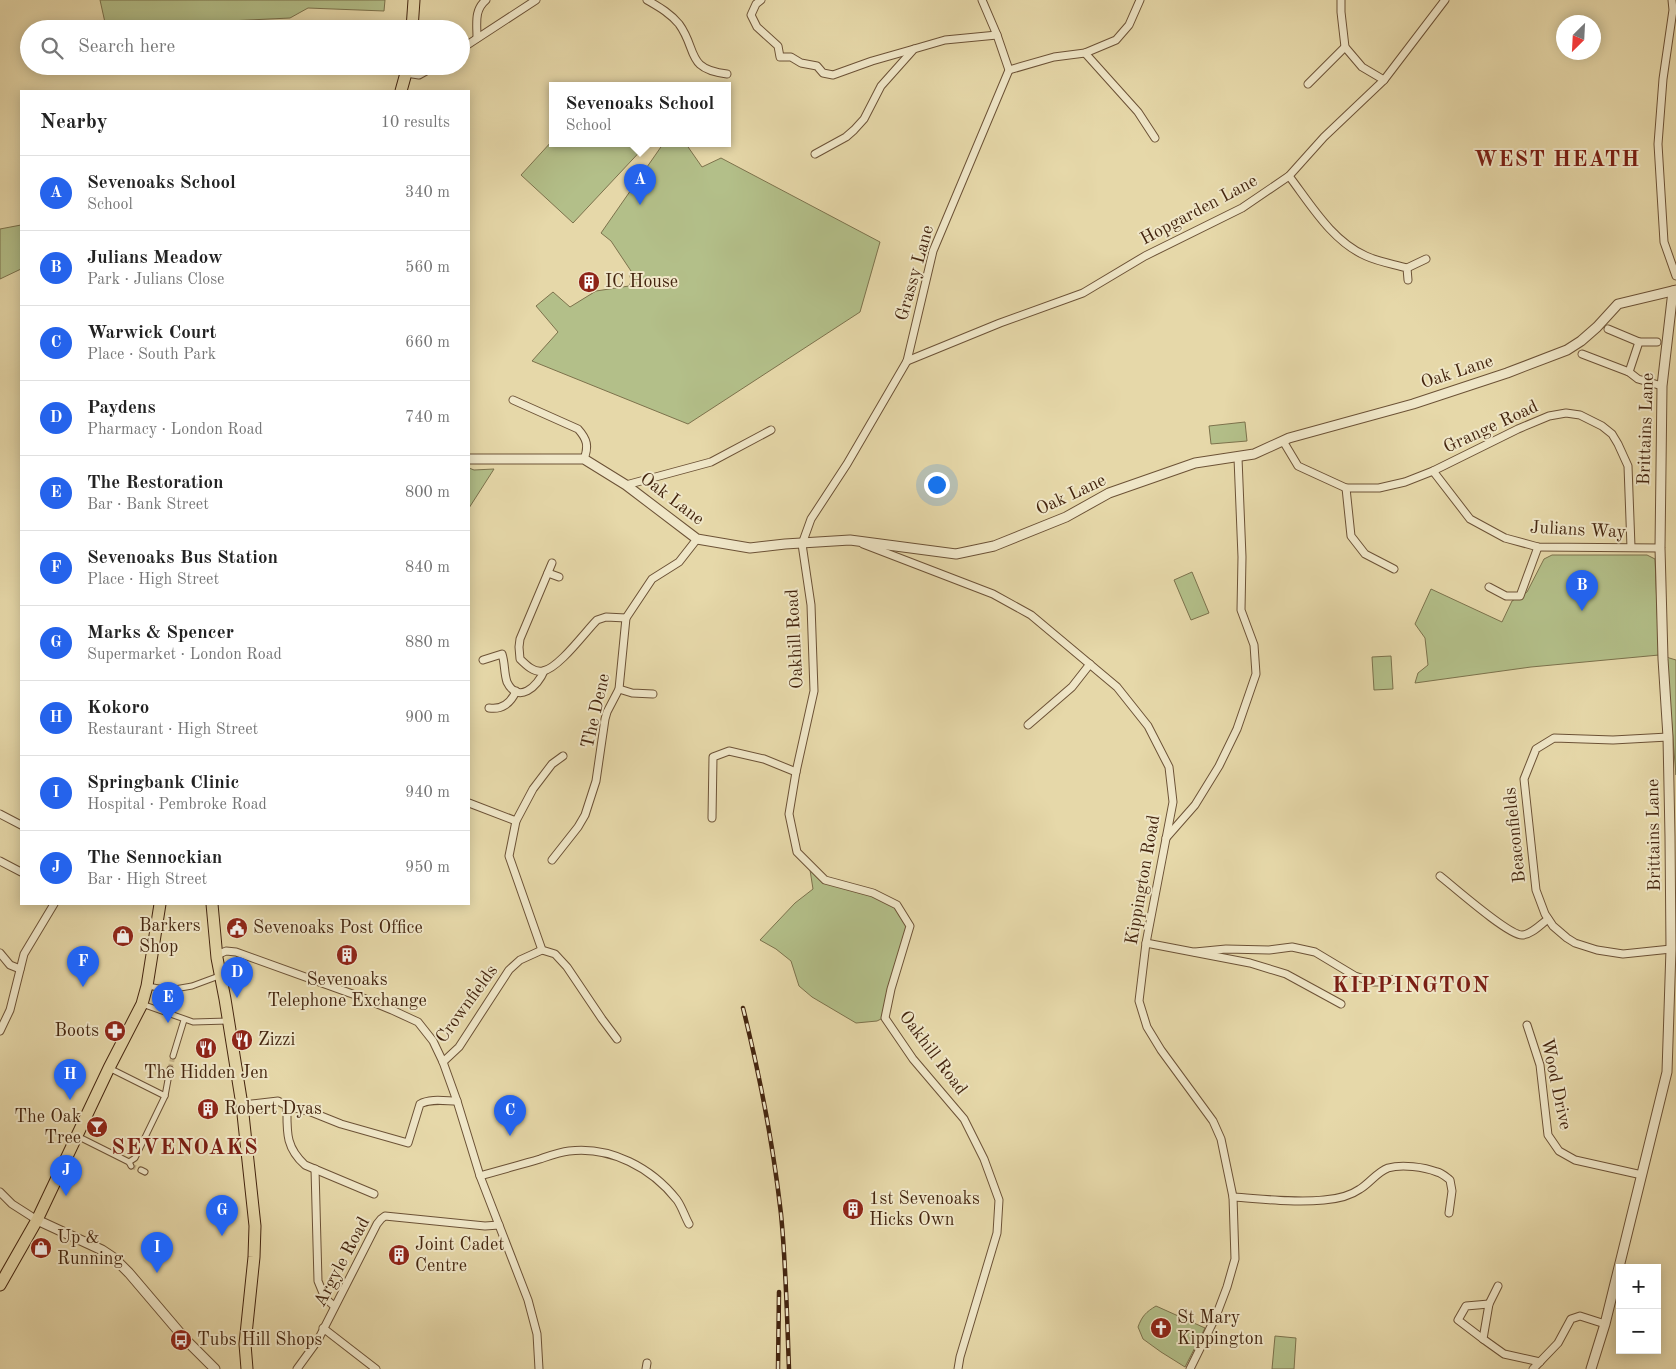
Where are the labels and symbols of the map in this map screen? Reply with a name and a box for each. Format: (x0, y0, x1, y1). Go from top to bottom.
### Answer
north arrow (1556, 15, 1601, 60)
district label: WEST HEATH (1474, 149, 1640, 171)
pin: A (624, 164, 656, 205)
street label: Hopgarden Lane (1137, 172, 1261, 248)
street label: Grassy Lane (893, 223, 937, 323)
building icon: IC House (577, 270, 601, 294)
place label: IC House (605, 273, 678, 291)
street label: Oak Lane (1419, 352, 1495, 392)
street label: Brittains Lane (1635, 372, 1657, 486)
street label: Grange Road (1441, 397, 1541, 457)
street label: Oak Lane (637, 469, 707, 529)
street label: Oak Lane (1033, 471, 1109, 519)
your location (924, 472, 950, 498)
street label: Julians Way (1529, 518, 1627, 542)
pin: B (1566, 570, 1598, 611)
street label: Oakhill Road (783, 588, 807, 690)
street label: The Dene (579, 672, 613, 750)
street label: Brittains Lane (1644, 779, 1664, 891)
street label: Beaconfields (1501, 786, 1529, 884)
street label: Kippington Road (1123, 814, 1163, 946)
public building icon: Sevenoaks Post Office (225, 916, 249, 940)
place label: Barkers Shop (139, 917, 201, 956)
place label: Sevenoaks Post Office (253, 919, 423, 937)
shop icon: Barkers Shop (111, 924, 135, 948)
building icon: Sevenoaks Telephone Exchange (335, 943, 359, 967)
pin: F (67, 946, 99, 987)
pin: D (221, 957, 253, 998)
street label: Crownfields (433, 961, 501, 1046)
place label: Sevenoaks Telephone Exchange (267, 971, 427, 1010)
district label: KIPPINGTON (1332, 975, 1490, 997)
pin: E (152, 982, 184, 1023)
street label: Oakhill Road (896, 1008, 970, 1098)
pharmacy icon: Boots (103, 1019, 127, 1043)
place label: Boots (55, 1022, 99, 1040)
restaurant icon: Zizzi (230, 1028, 254, 1052)
place label: Zizzi (258, 1031, 295, 1049)
restaurant icon: The Hidden Jen (194, 1036, 218, 1060)
street label: Wood Drive (1538, 1037, 1574, 1131)
pin: H (54, 1059, 86, 1100)
place label: The Hidden Jen (144, 1064, 269, 1082)
pin: C (494, 1095, 526, 1136)
building icon: Robert Dyas (196, 1097, 220, 1121)
place label: Robert Dyas (224, 1100, 322, 1118)
place label: The Oak Tree (14, 1108, 81, 1147)
bar icon: The Oak Tree (85, 1115, 109, 1139)
district label: SEVENOAKS (111, 1137, 259, 1159)
pin: J (50, 1155, 82, 1196)
place label: 1st Sevenoaks Hicks Own (869, 1190, 980, 1229)
pin: G (206, 1195, 238, 1236)
building icon: 1st Sevenoaks Hicks Own (841, 1197, 865, 1221)
street label: Argyle Road (311, 1214, 373, 1310)
place label: Up & Running (57, 1229, 124, 1268)
pin: I (141, 1232, 173, 1273)
shop icon: Up & Running (29, 1236, 53, 1260)
place label: Joint Cadet Centre (415, 1236, 505, 1275)
building icon: Joint Cadet Centre (387, 1243, 411, 1267)
place label: St Mary Kippington (1177, 1309, 1264, 1348)
church icon: St Mary Kippington (1149, 1316, 1173, 1340)
bus stop icon: Tubs Hill Shops (169, 1328, 193, 1352)
place label: Tubs Hill Shops (197, 1331, 323, 1349)

